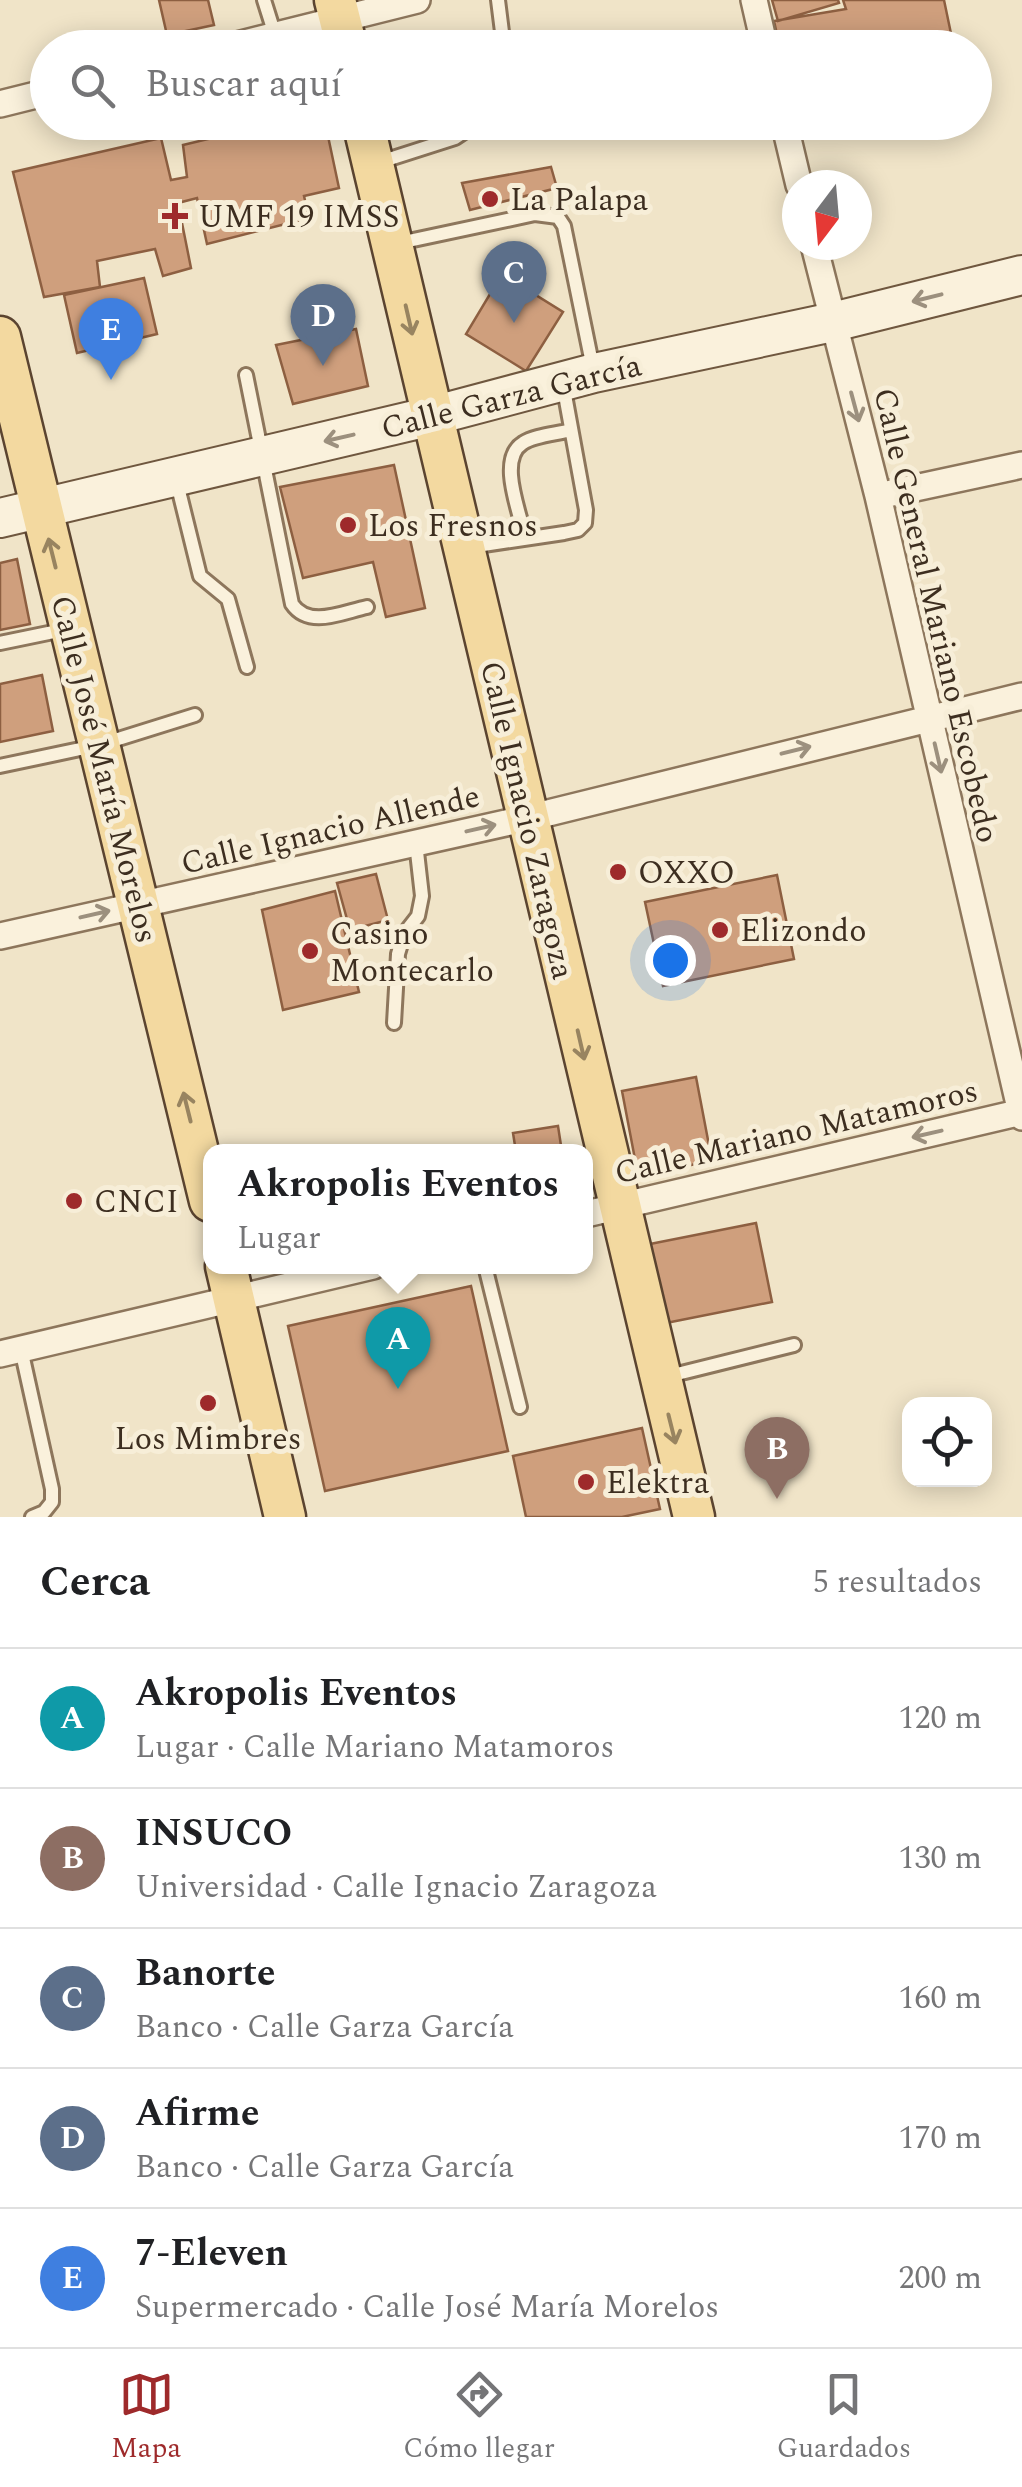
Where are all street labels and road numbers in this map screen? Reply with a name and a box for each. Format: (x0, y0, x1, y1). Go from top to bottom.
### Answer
street label: Calle Garza García (376, 341, 647, 454)
street label: Calle General Mariano Escobedo (859, 383, 1012, 848)
street label: Calle José María Morelos (37, 590, 170, 948)
street label: Calle Ignacio Zaragoza (466, 656, 587, 985)
street label: Calle Ignacio Allende (176, 772, 485, 889)
street label: Calle Mariano Matamoros (610, 1067, 983, 1198)

